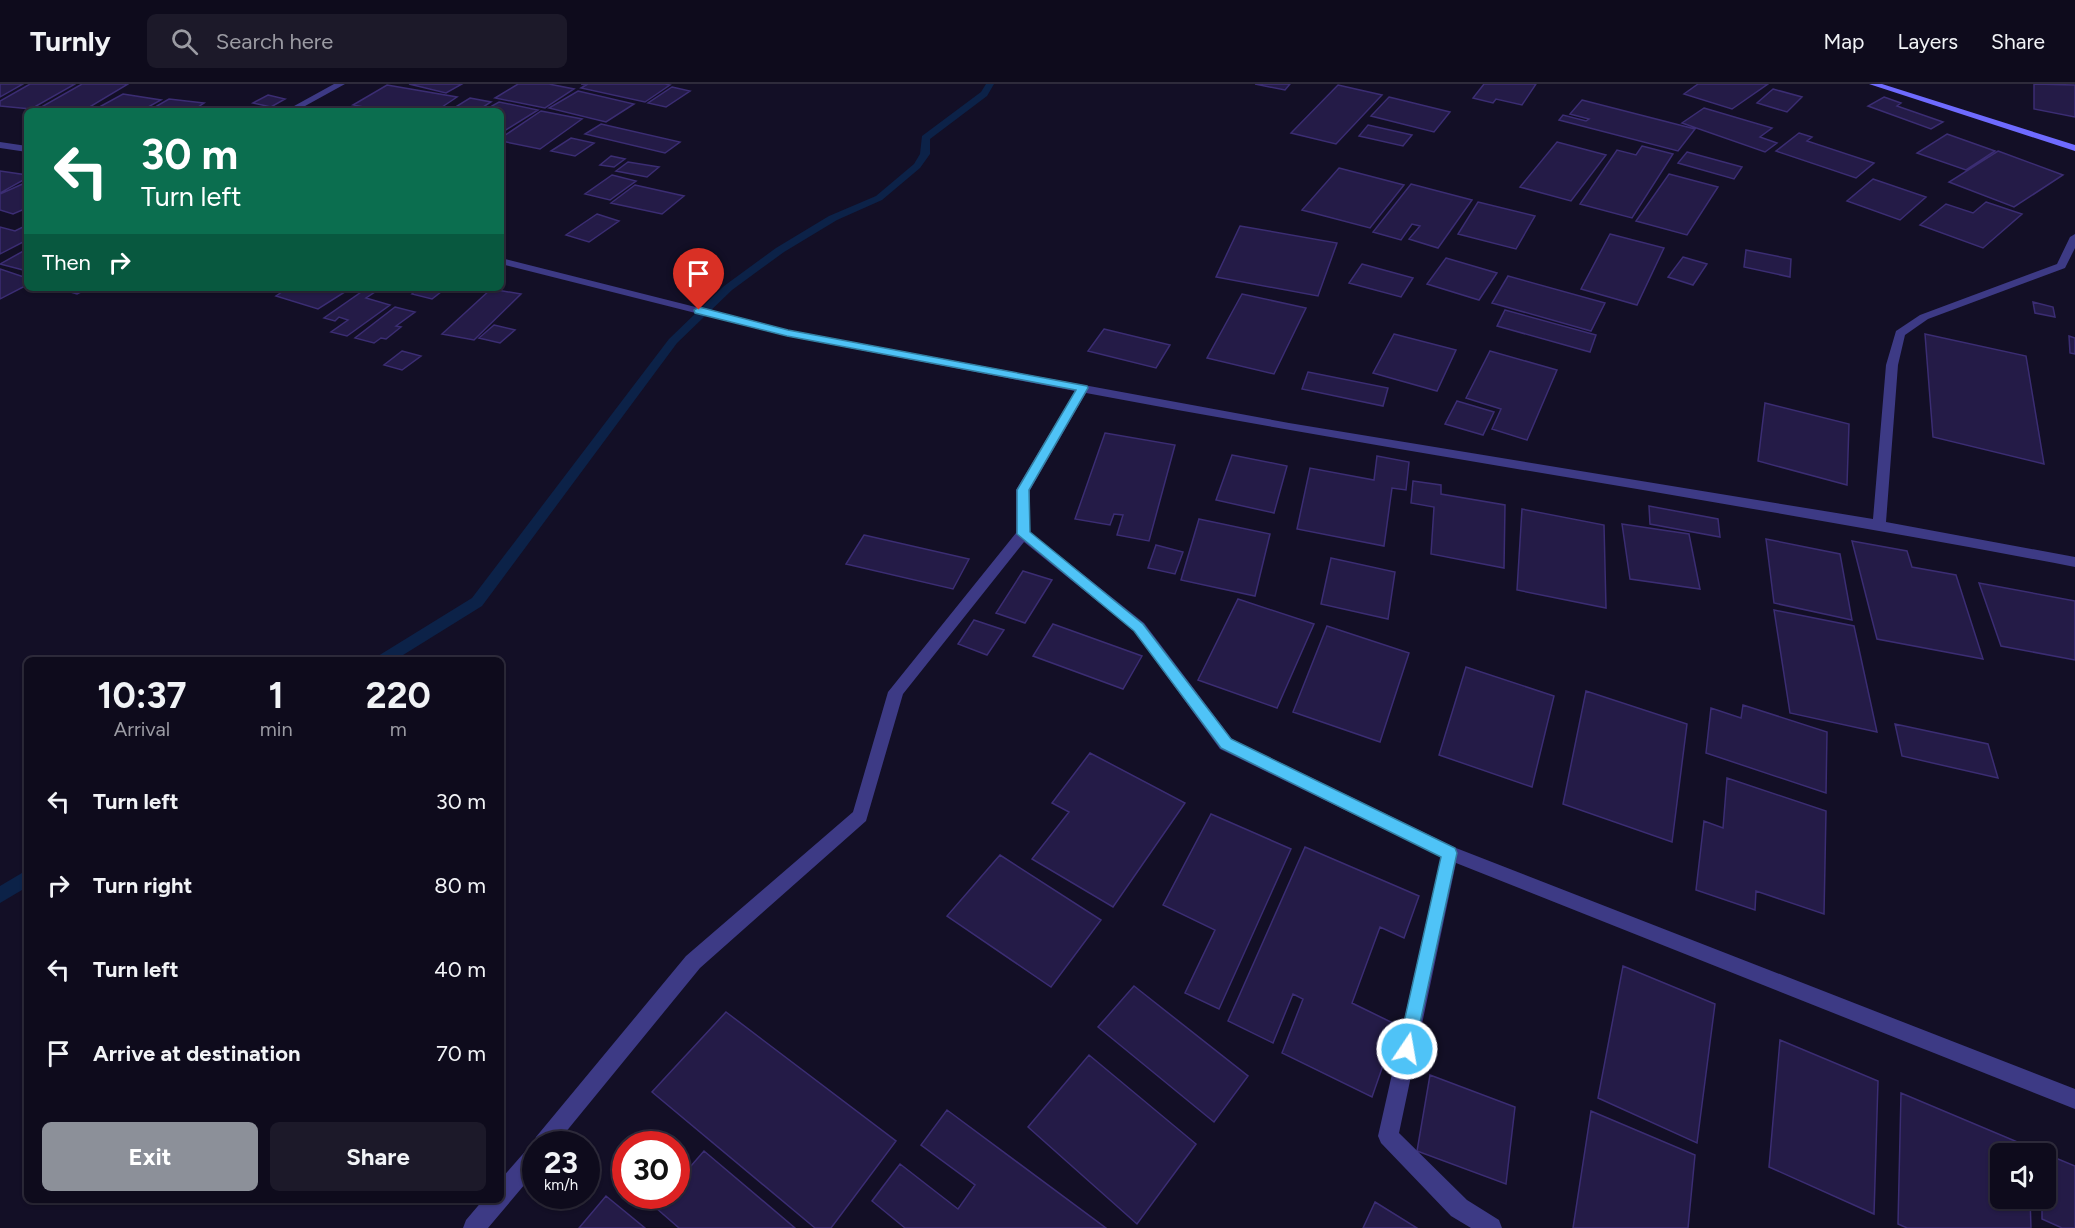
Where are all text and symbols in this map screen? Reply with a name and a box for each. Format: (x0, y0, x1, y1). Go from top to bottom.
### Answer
search box (147, 14, 567, 68)
text: Turnly (30, 24, 111, 58)
icon: search (168, 25, 201, 58)
text: Search here (216, 28, 333, 55)
text: Map (1824, 29, 1864, 54)
text: Layers (1897, 29, 1958, 54)
text: Share (1991, 29, 2045, 54)
text: 30 m (141, 129, 238, 180)
icon: left (42, 132, 120, 210)
text: Turn left (141, 180, 241, 213)
icon: right (103, 246, 136, 279)
pin (673, 248, 724, 310)
text: Then (42, 249, 91, 276)
icon: arrive (682, 257, 715, 290)
text: 10:37 (97, 674, 187, 717)
text: 1 (269, 674, 284, 717)
text: 220 (366, 674, 431, 717)
text: Arrival (114, 717, 170, 741)
text: min (260, 717, 293, 741)
text: m (390, 717, 407, 741)
icon: left (42, 785, 75, 818)
text: Turn left (93, 788, 179, 815)
text: 30 m (436, 788, 486, 815)
icon: right (42, 869, 75, 902)
text: Turn right (93, 872, 192, 899)
text: 80 m (434, 872, 486, 899)
icon: left (42, 953, 75, 986)
text: Turn left (93, 956, 179, 983)
text: 40 m (434, 956, 486, 983)
position arrow (1375, 1017, 1439, 1081)
icon: arrive (42, 1037, 75, 1070)
text: Arrive at destination (93, 1040, 301, 1067)
text: 70 m (436, 1040, 486, 1067)
button: Exit (42, 1122, 258, 1191)
button: Share (270, 1122, 486, 1191)
speed limit sign: 30 (612, 1131, 690, 1209)
map controls (1990, 1143, 2056, 1209)
button: sound (1990, 1143, 2056, 1209)
text: 23 (544, 1144, 578, 1181)
text: km/h (544, 1176, 578, 1194)

